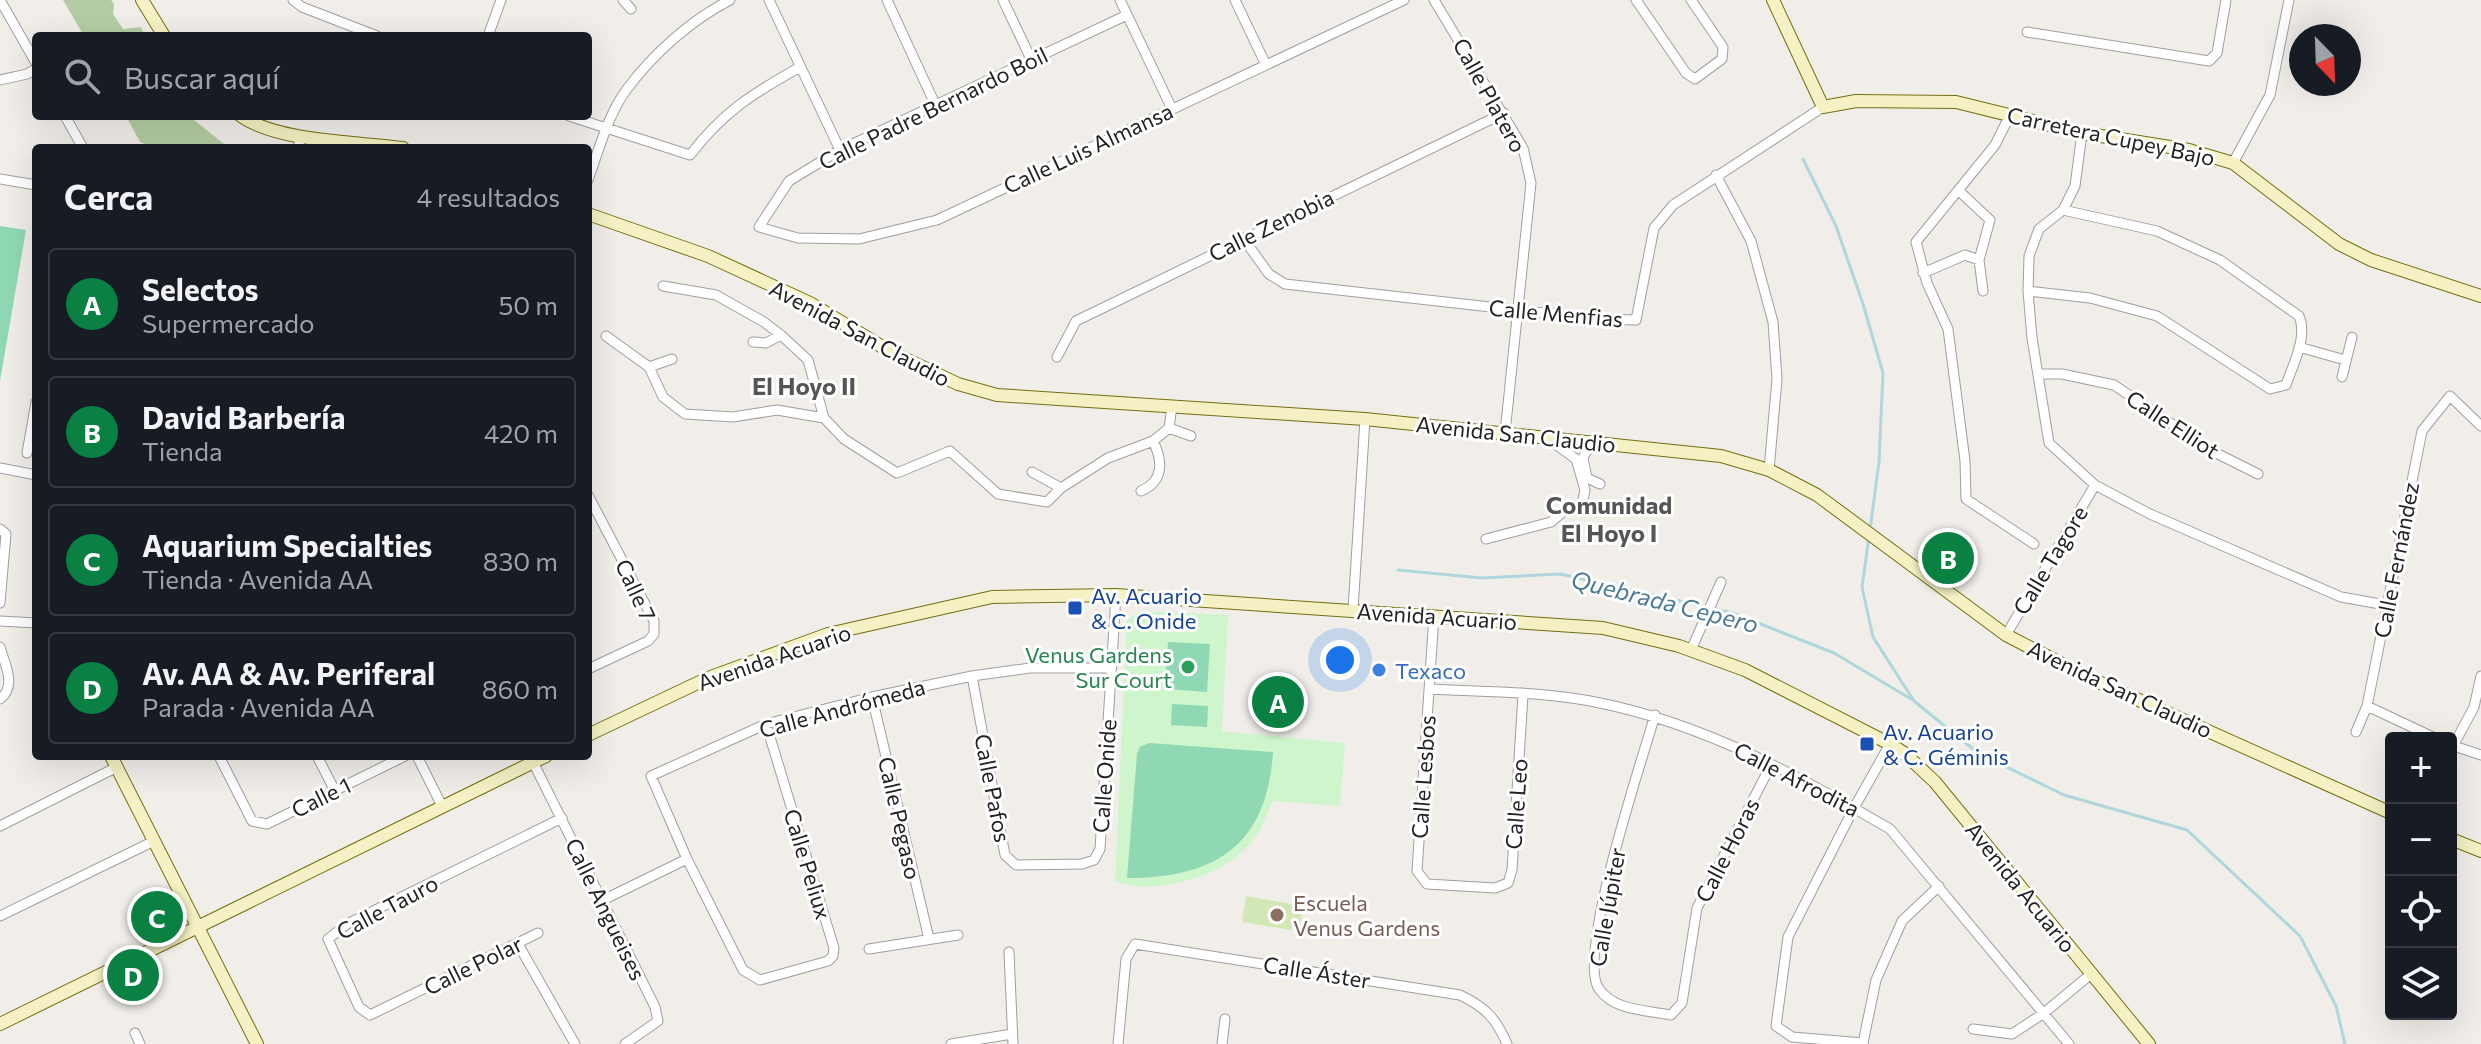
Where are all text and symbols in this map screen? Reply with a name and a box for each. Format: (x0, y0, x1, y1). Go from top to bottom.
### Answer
north arrow (2289, 24, 2361, 96)
search box (32, 32, 592, 120)
street label: Calle Platero (1448, 33, 1532, 157)
street label: Calle Padre Bernardo Boil (814, 41, 1052, 175)
icon: search (60, 54, 104, 98)
text: Buscar aquí (124, 58, 280, 95)
street label: Calle Luis Almansa (999, 97, 1177, 199)
street label: Carretera Cupey Bajo (2005, 101, 2217, 171)
text: Cerca (64, 175, 153, 217)
text: 4 resultados (416, 181, 560, 212)
street label: Calle Zenobia (1204, 183, 1338, 267)
text: Selectos (142, 270, 258, 307)
street label: Avenida San Claudio (765, 274, 955, 392)
text: A (83, 289, 101, 320)
text: 50 m (498, 289, 558, 320)
street label: Calle Menfias (1488, 294, 1624, 332)
text: Supermercado (142, 307, 315, 338)
district label: El Hoyo II (752, 371, 856, 400)
street label: Calle Elliot (2121, 384, 2225, 464)
text: David Barbería (142, 398, 346, 435)
street label: Avenida San Claudio (1415, 410, 1617, 458)
text: B (83, 417, 101, 448)
text: 420 m (484, 417, 558, 448)
text: Tienda (142, 435, 223, 466)
street label: Calle Fernández (2368, 480, 2424, 640)
district label: Comunidad El Hoyo I (1546, 490, 1672, 547)
street label: Calle Tagore (2007, 501, 2093, 619)
text: Aquarium Specialties (142, 526, 432, 563)
pin: B (1922, 528, 1974, 588)
text: C (83, 545, 101, 576)
text: 830 m (483, 545, 558, 576)
street label: Calle 7 (610, 555, 662, 625)
text: Tienda · Avenida AA (142, 563, 373, 594)
water label: Quebrada Cepero (1568, 564, 1762, 638)
place label: Av. Acuario & C. Onide (1091, 582, 1202, 634)
street label: Avenida Acuario (1356, 597, 1518, 635)
marker: Av. Acuario & C. Onide (1066, 599, 1084, 617)
street label: Avenida Acuario (694, 618, 854, 696)
street label: Avenida San Claudio (2023, 634, 2217, 744)
your location (1320, 640, 1360, 680)
place label: Venus Gardens Sur Court (1025, 641, 1172, 693)
text: Av. AA & Av. Periferal (142, 654, 435, 691)
place label: Texaco (1395, 657, 1466, 684)
marker: Venus Gardens Sur Court (1179, 658, 1197, 676)
marker: Texaco (1370, 661, 1388, 679)
pin: A (1252, 672, 1304, 732)
text: D (82, 673, 102, 704)
text: 860 m (482, 673, 558, 704)
street label: Calle Andrómeda (756, 673, 928, 743)
text: Parada · Avenida AA (142, 691, 375, 722)
street label: Calle Lesbos (1405, 714, 1441, 840)
street label: Calle Onide (1087, 718, 1121, 834)
place label: Av. Acuario & C. Géminis (1883, 718, 2009, 770)
street label: Calle Pafos (969, 731, 1017, 845)
map controls (2385, 732, 2457, 1020)
button: + (2385, 732, 2457, 804)
marker: Av. Acuario & C. Géminis (1858, 735, 1876, 753)
street label: Calle Afrodita (1730, 736, 1864, 822)
street label: Calle Pegaso (873, 754, 927, 882)
street label: Calle Leo (1499, 758, 1533, 850)
street label: Calle 1 (287, 771, 355, 823)
street label: Calle Horas (1689, 793, 1765, 907)
button: − (2385, 804, 2457, 876)
street label: Calle Peliux (778, 806, 838, 923)
street label: Avenida Acuario (1960, 816, 2082, 958)
street label: Calle Angueises (560, 834, 652, 984)
street label: Calle Júpiter (1583, 845, 1631, 969)
street label: Calle Tauro (332, 869, 442, 945)
button: locate (2385, 876, 2457, 948)
pin: C (131, 887, 183, 947)
place label: Escuela Venus Gardens (1293, 889, 1440, 941)
marker: Escuela Venus Gardens (1268, 906, 1286, 924)
street label: Calle Polar (419, 930, 527, 1000)
pin: D (107, 945, 159, 1005)
button: layers (2385, 948, 2457, 1020)
street label: Calle Áster (1262, 950, 1373, 994)

